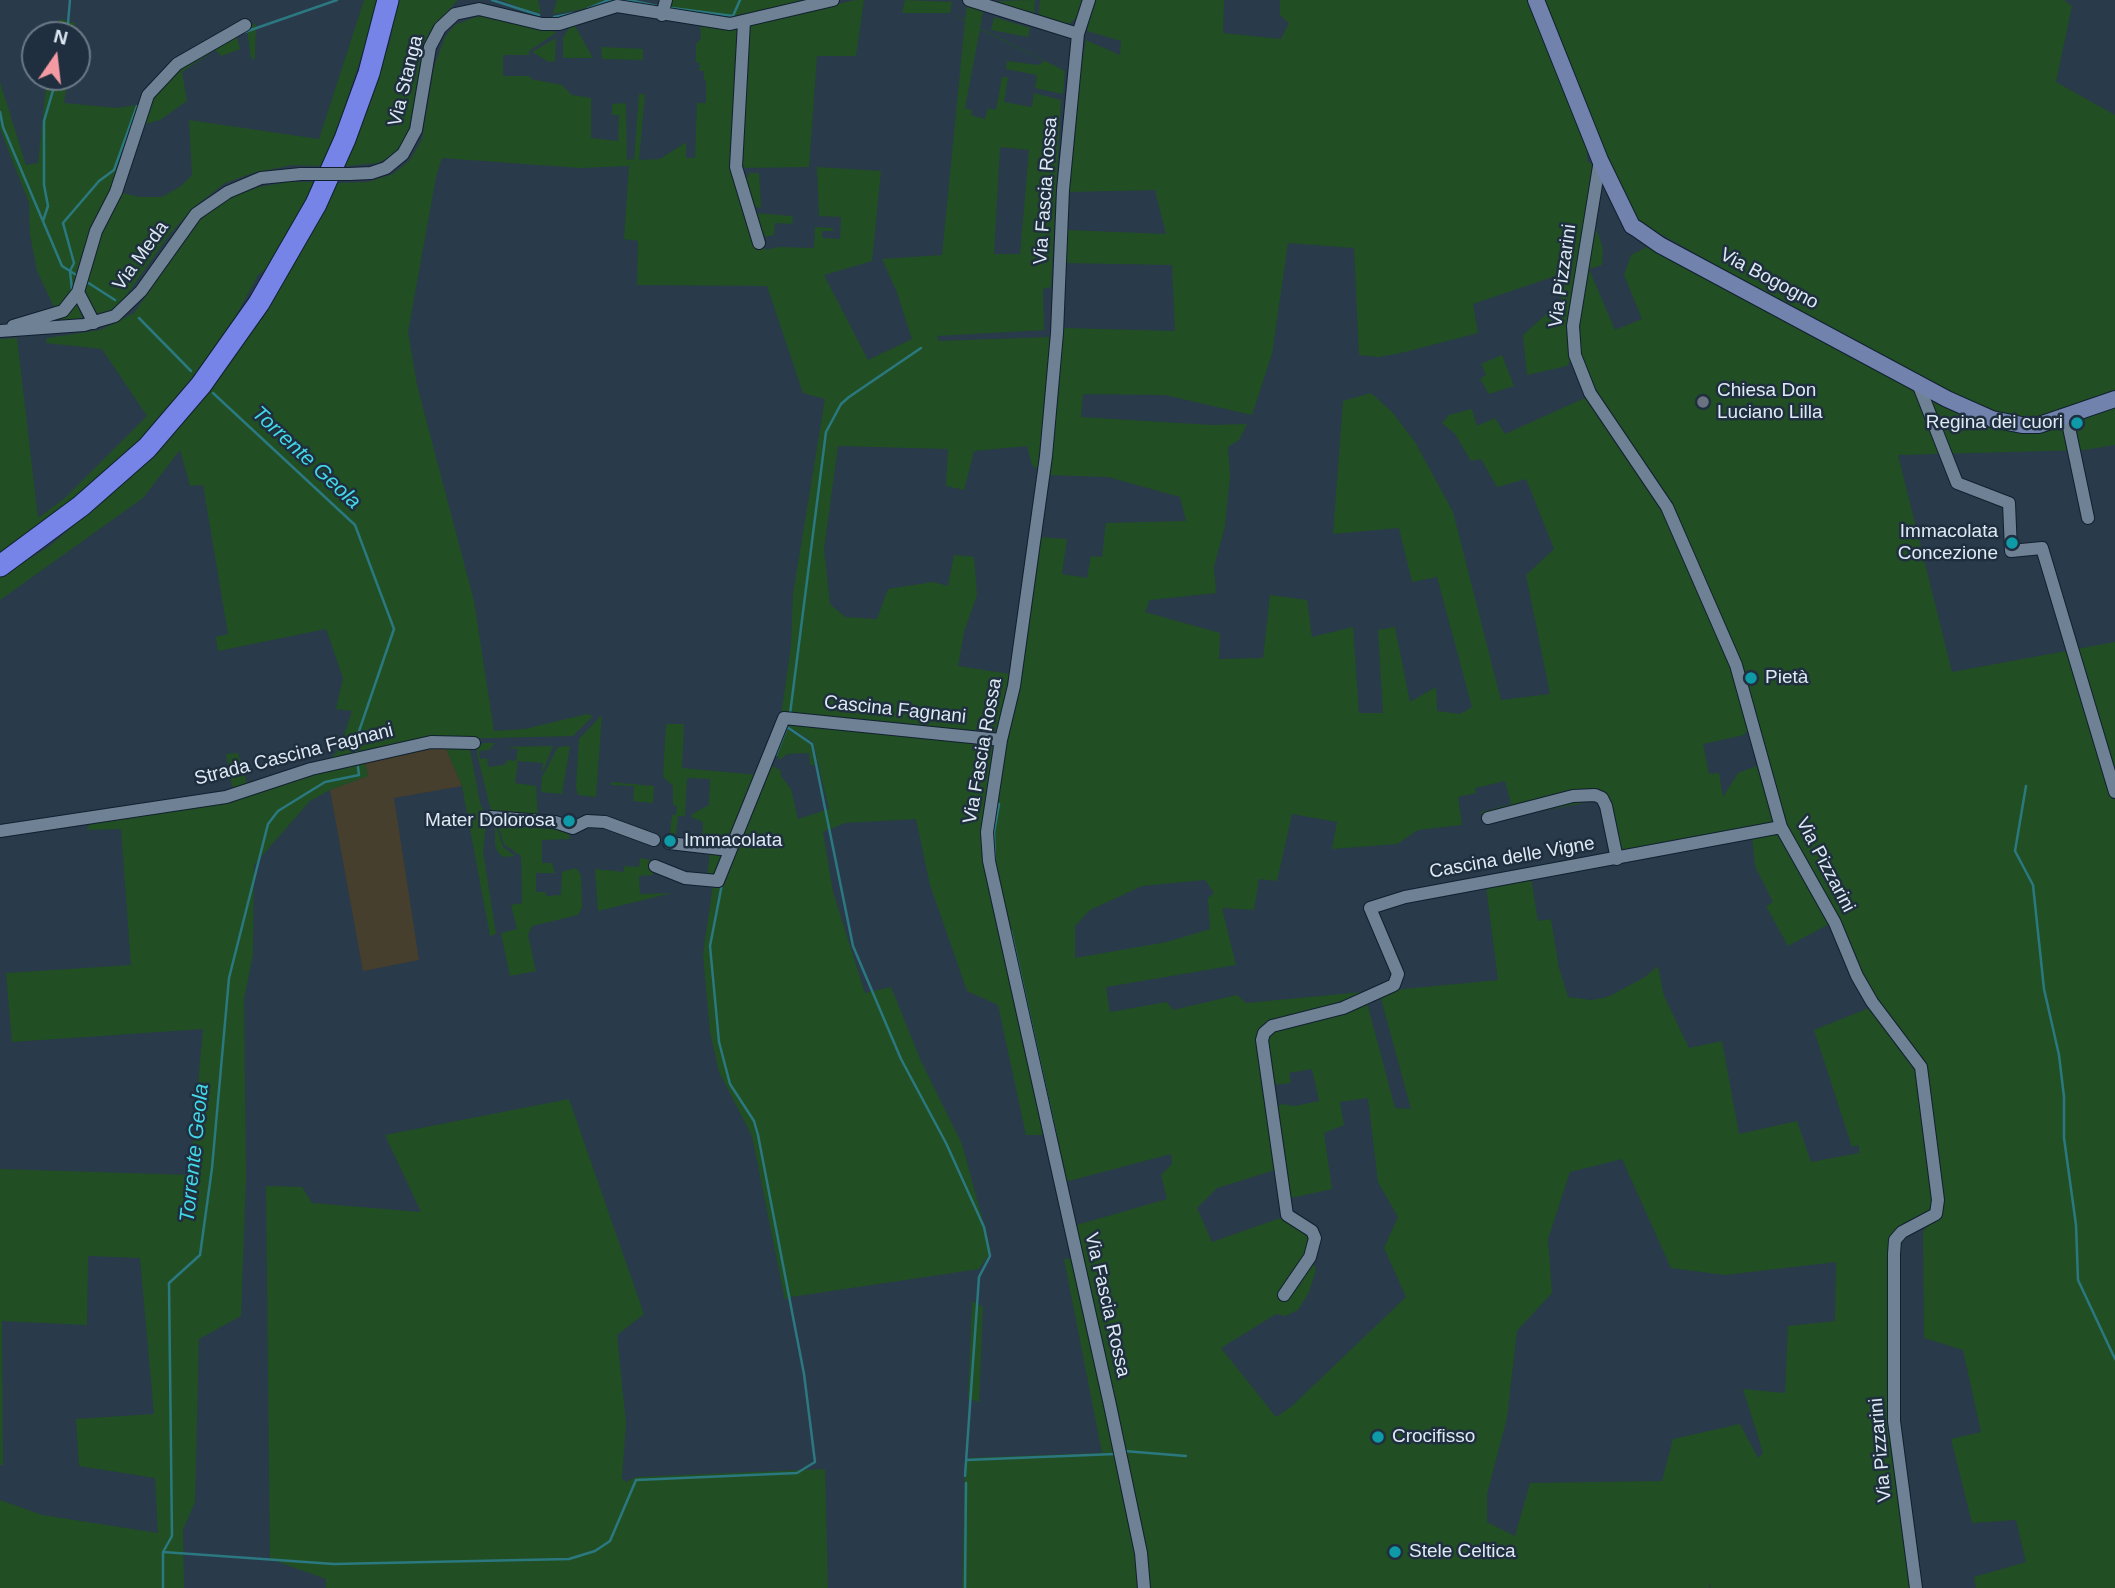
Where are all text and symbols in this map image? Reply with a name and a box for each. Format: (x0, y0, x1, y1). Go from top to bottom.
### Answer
north arrow (21, 21, 91, 91)
text: N (52, 25, 70, 49)
street label: Via Stanga (384, 33, 428, 129)
street label: Via Fascia Rossa (1029, 117, 1063, 265)
street label: Via Meda (108, 217, 174, 295)
street label: Via Pizzarini (1544, 223, 1582, 329)
street label: Via Bogogno (1716, 243, 1822, 315)
place label: Chiesa Don Luciano Lilla (1717, 380, 1823, 424)
marker: Chiesa Don Luciano Lilla (1695, 394, 1711, 410)
water label: Torrente Geola (246, 401, 366, 515)
place label: Regina dei cuori (1926, 412, 2063, 434)
marker: Regina dei cuori (2069, 415, 2085, 431)
place label: Immacolata Concezione (1898, 521, 1998, 565)
marker: Immacolata Concezione (2004, 535, 2020, 551)
place label: Pietà (1765, 667, 1808, 689)
marker: Pietà (1743, 670, 1759, 686)
street label: Via Fascia Rossa (959, 676, 1007, 826)
street label: Cascina Fagnani (823, 691, 967, 729)
street label: Strada Cascina Fagnani (192, 719, 396, 791)
place label: Mater Dolorosa (425, 810, 555, 832)
marker: Mater Dolorosa (561, 813, 577, 829)
street label: Via Pizzarini (1790, 814, 1860, 916)
place label: Immacolata (684, 830, 782, 852)
street label: Cascina delle Vigne (1427, 832, 1597, 884)
marker: Immacolata (662, 833, 678, 849)
water label: Torrente Geola (175, 1082, 215, 1224)
street label: Via Fascia Rossa (1079, 1231, 1135, 1379)
street label: Via Pizzarini (1865, 1397, 1897, 1503)
place label: Crocifisso (1392, 1426, 1475, 1448)
marker: Crocifisso (1370, 1429, 1386, 1445)
place label: Stele Celtica (1409, 1541, 1516, 1563)
marker: Stele Celtica (1387, 1544, 1403, 1560)

